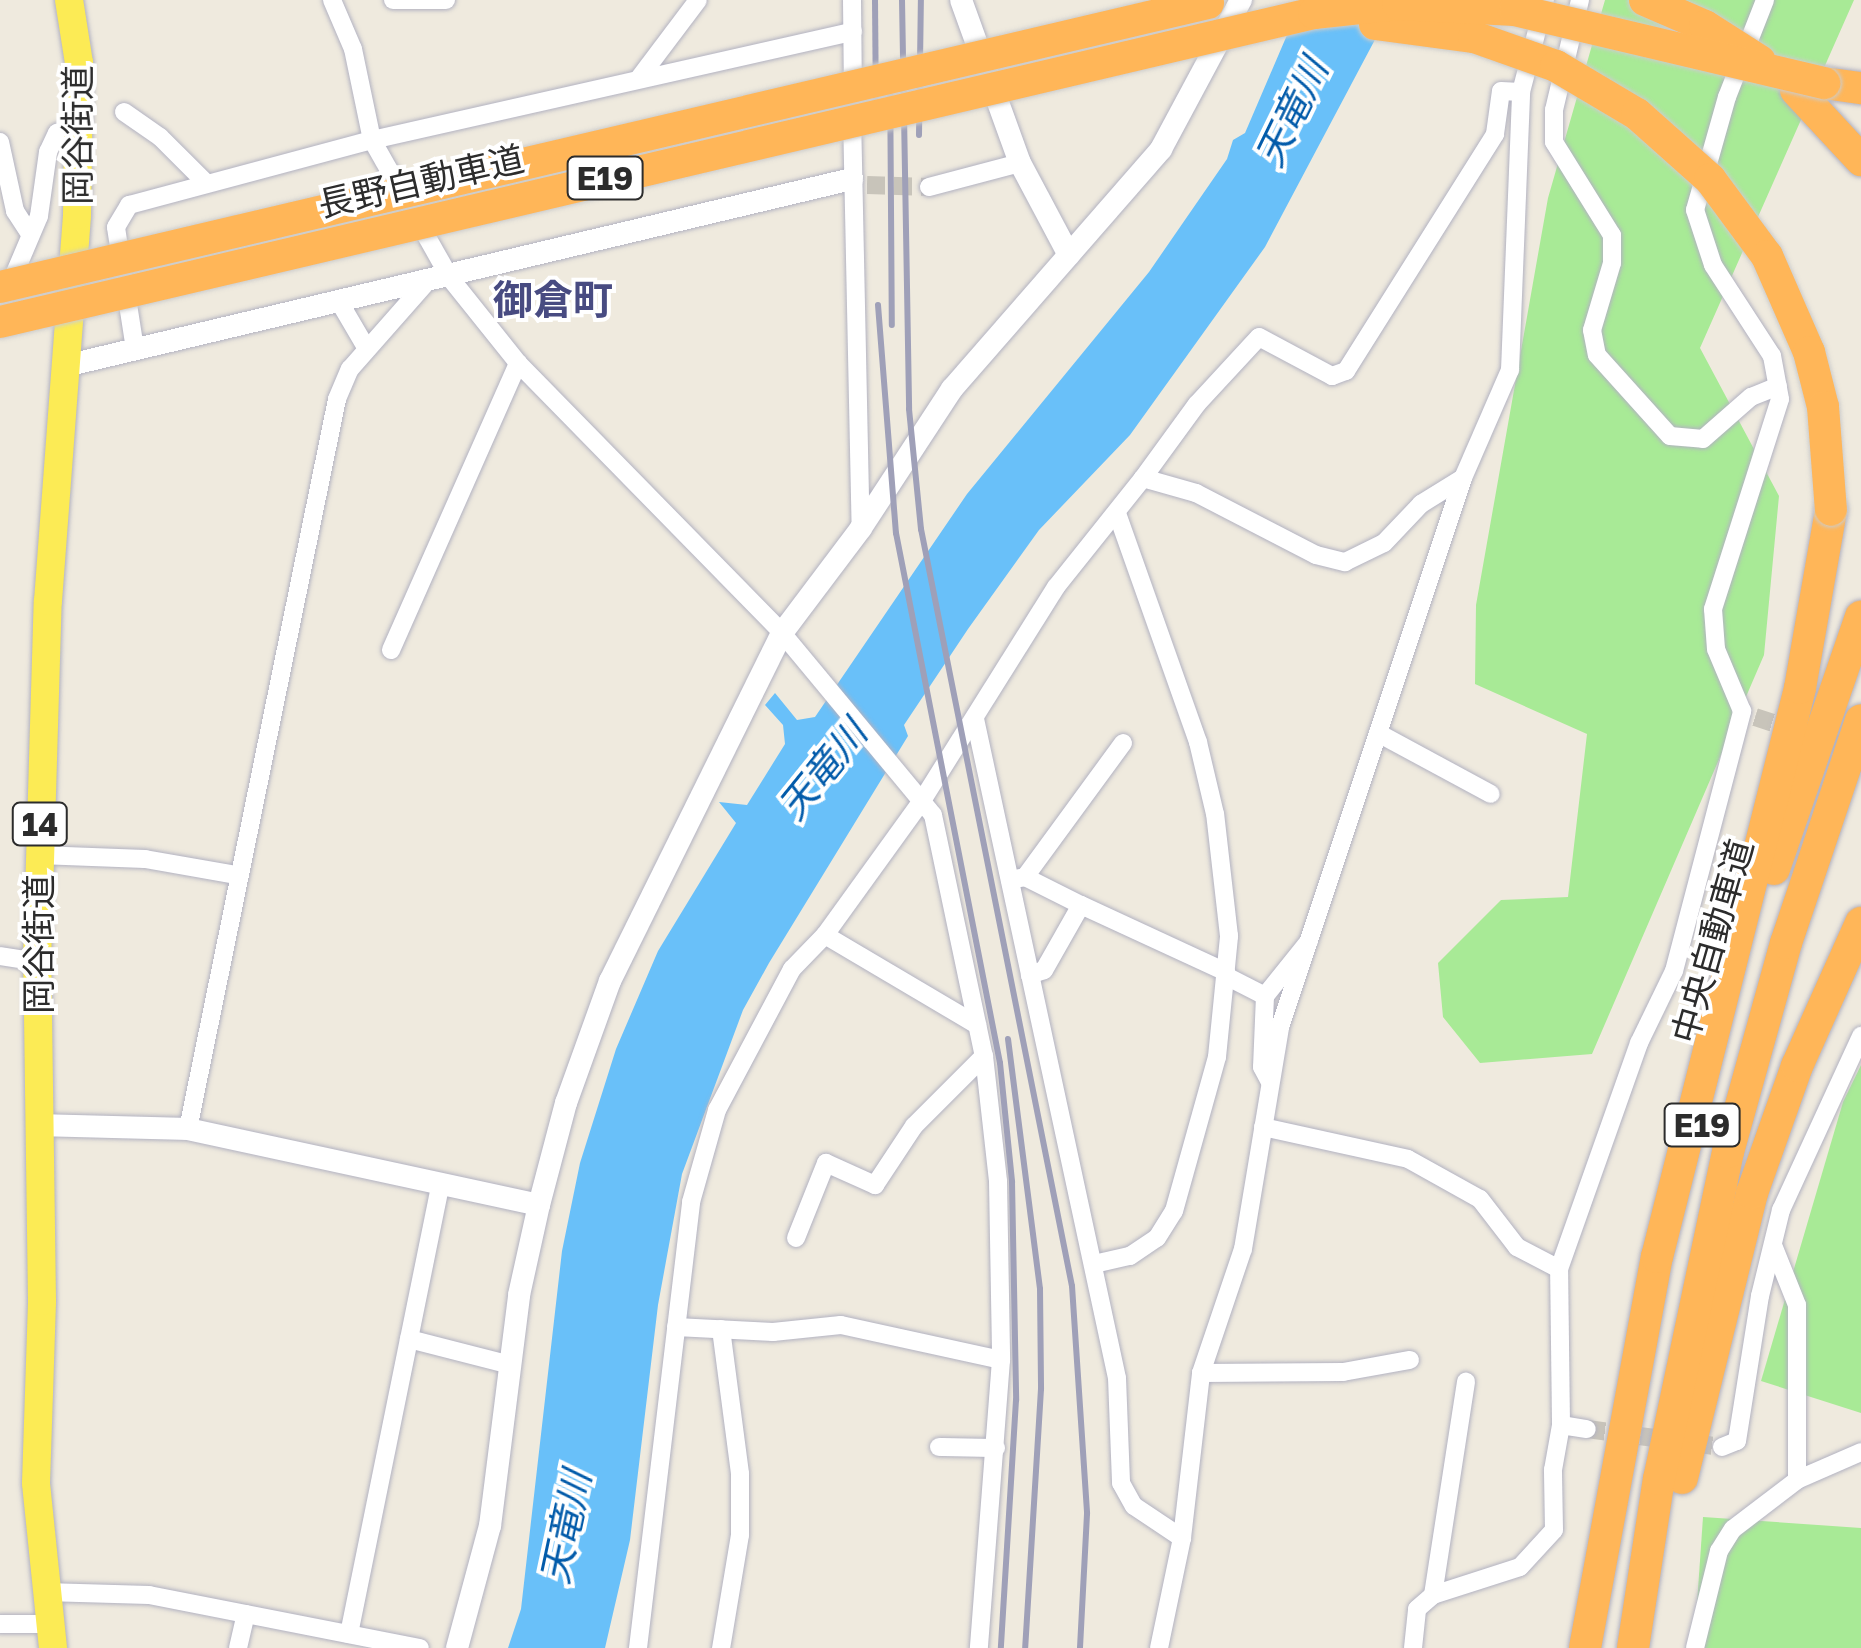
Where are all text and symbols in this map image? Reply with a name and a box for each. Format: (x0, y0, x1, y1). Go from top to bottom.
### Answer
water label: 天竜川 (1246, 51, 1336, 173)
street label: 岡谷街道 (56, 65, 98, 205)
street label: 長野自動車道 (314, 137, 528, 225)
road number: E19 (565, 151, 645, 205)
district label: 御倉町 (493, 275, 613, 323)
water label: 天竜川 (768, 710, 876, 828)
road number: 14 (10, 797, 70, 851)
street label: 中央自動車道 (1663, 834, 1761, 1048)
street label: 岡谷街道 (17, 874, 59, 1014)
road number: E19 (1662, 1098, 1742, 1152)
water label: 天竜川 (531, 1467, 599, 1587)

